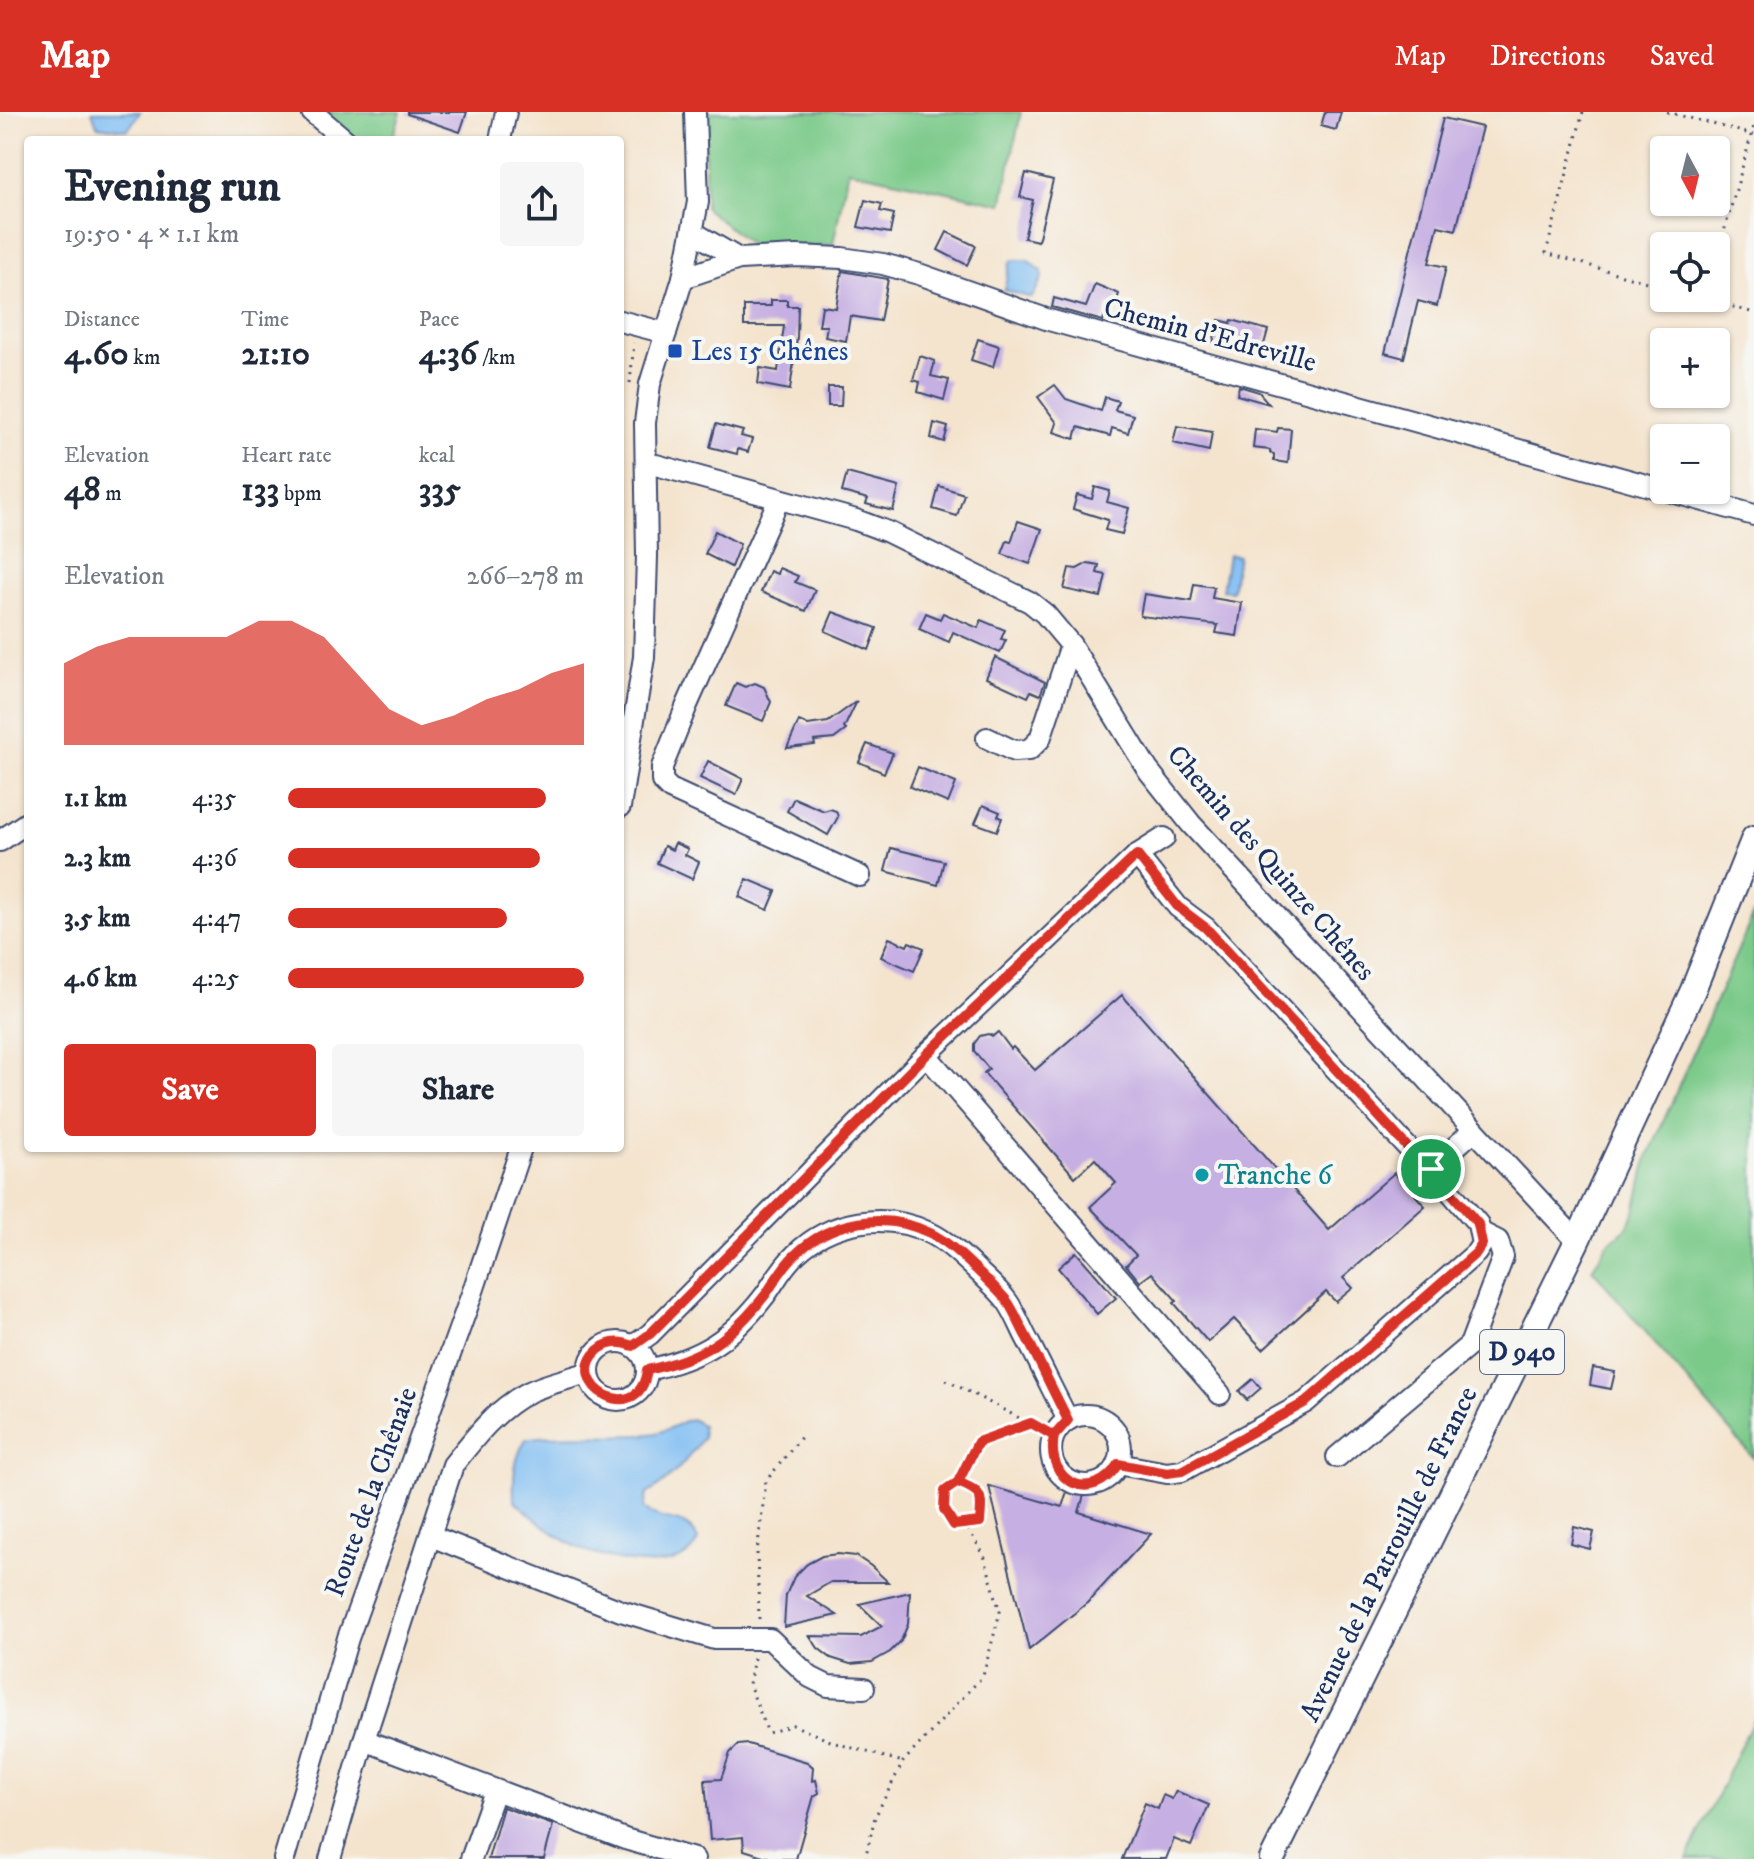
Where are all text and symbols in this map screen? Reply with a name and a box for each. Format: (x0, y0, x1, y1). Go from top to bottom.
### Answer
text: Map (40, 32, 110, 80)
text: Map (1394, 39, 1446, 74)
text: Directions (1490, 39, 1606, 74)
text: Saved (1650, 39, 1714, 74)
north arrow (1650, 136, 1730, 216)
map controls (1650, 136, 1730, 504)
text: Evening run (64, 160, 281, 215)
button: share (500, 162, 584, 246)
text: 19:50 · 4 × 1.1 km (64, 218, 239, 251)
button: locate (1650, 232, 1730, 312)
street label: Chemin d'Edreville (1100, 290, 1320, 380)
text: Distance (64, 306, 140, 333)
text: Time (241, 306, 289, 333)
text: Pace (419, 306, 459, 333)
button: + (1650, 328, 1730, 408)
text: 4.60 (64, 333, 128, 375)
text: 21:10 (241, 333, 310, 375)
text: 4:36 (419, 333, 477, 375)
place label: Les 15 Chênes (691, 334, 848, 369)
marker: Les 15 Chênes (666, 342, 684, 360)
text: km (128, 344, 161, 371)
text: /km (477, 344, 516, 371)
button: − (1650, 424, 1730, 504)
text: Elevation (64, 442, 149, 469)
text: Heart rate (241, 442, 332, 469)
text: kcal (419, 442, 455, 469)
text: 48 (64, 469, 101, 511)
text: 133 (241, 469, 279, 511)
text: 335 (419, 469, 461, 511)
text: m (101, 480, 122, 507)
text: bpm (279, 480, 322, 507)
text: Elevation (64, 560, 165, 593)
text: 266–278 m (467, 560, 584, 593)
street label: Chemin des Quinze Chênes (1159, 738, 1383, 988)
text: 1.1 km (64, 782, 127, 815)
text: 4:35 (192, 782, 236, 815)
text: 2.3 km (64, 842, 131, 875)
text: 4:36 (192, 842, 237, 875)
text: 3.5 km (64, 902, 130, 935)
text: 4:47 (192, 902, 242, 935)
text: 4.6 km (64, 962, 137, 995)
text: 4:25 (192, 962, 239, 995)
button: Save (64, 1044, 316, 1136)
button: Share (332, 1044, 584, 1136)
pin (1397, 1135, 1465, 1203)
icon: arrive (1409, 1147, 1453, 1191)
place label: Tranche 6 (1218, 1158, 1333, 1193)
marker: Tranche 6 (1193, 1166, 1211, 1184)
road number: D 940 (1480, 1330, 1564, 1374)
street label: Avenue de la Patrouille de France (1292, 1381, 1486, 1727)
street label: Route de la Chênaie (317, 1383, 425, 1601)

